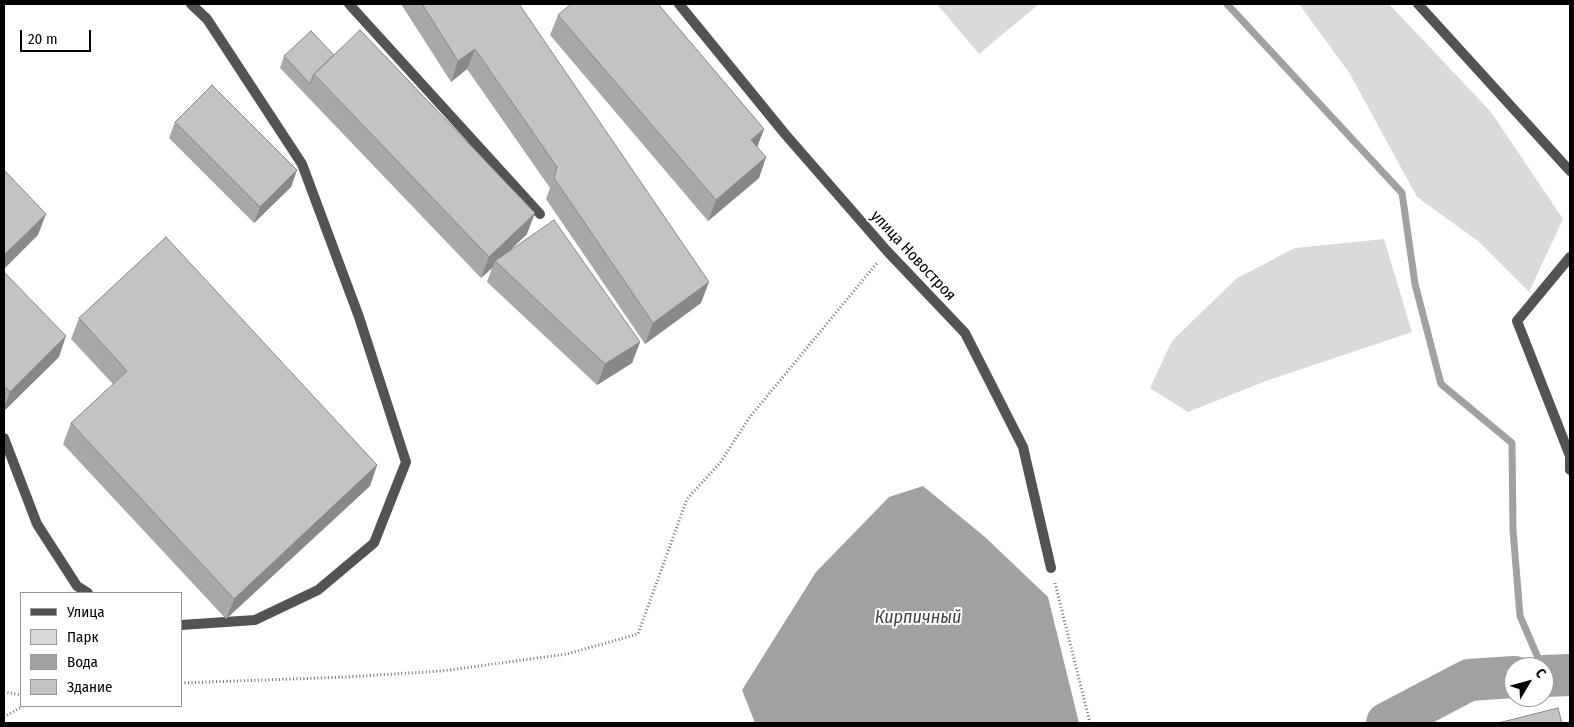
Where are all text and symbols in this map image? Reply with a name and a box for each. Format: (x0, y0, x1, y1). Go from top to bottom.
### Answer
scale bar (22, 20, 94, 52)
text: 20 m (28, 30, 58, 48)
street label: улица Новостроя (866, 207, 960, 305)
legend (20, 592, 182, 707)
text: Улица (67, 603, 105, 621)
water label: Кирпичный (875, 607, 961, 629)
text: Парк (67, 628, 98, 646)
text: Вода (67, 653, 98, 671)
north arrow (1504, 657, 1554, 707)
text: С (1532, 665, 1550, 681)
text: Здание (67, 678, 113, 696)

